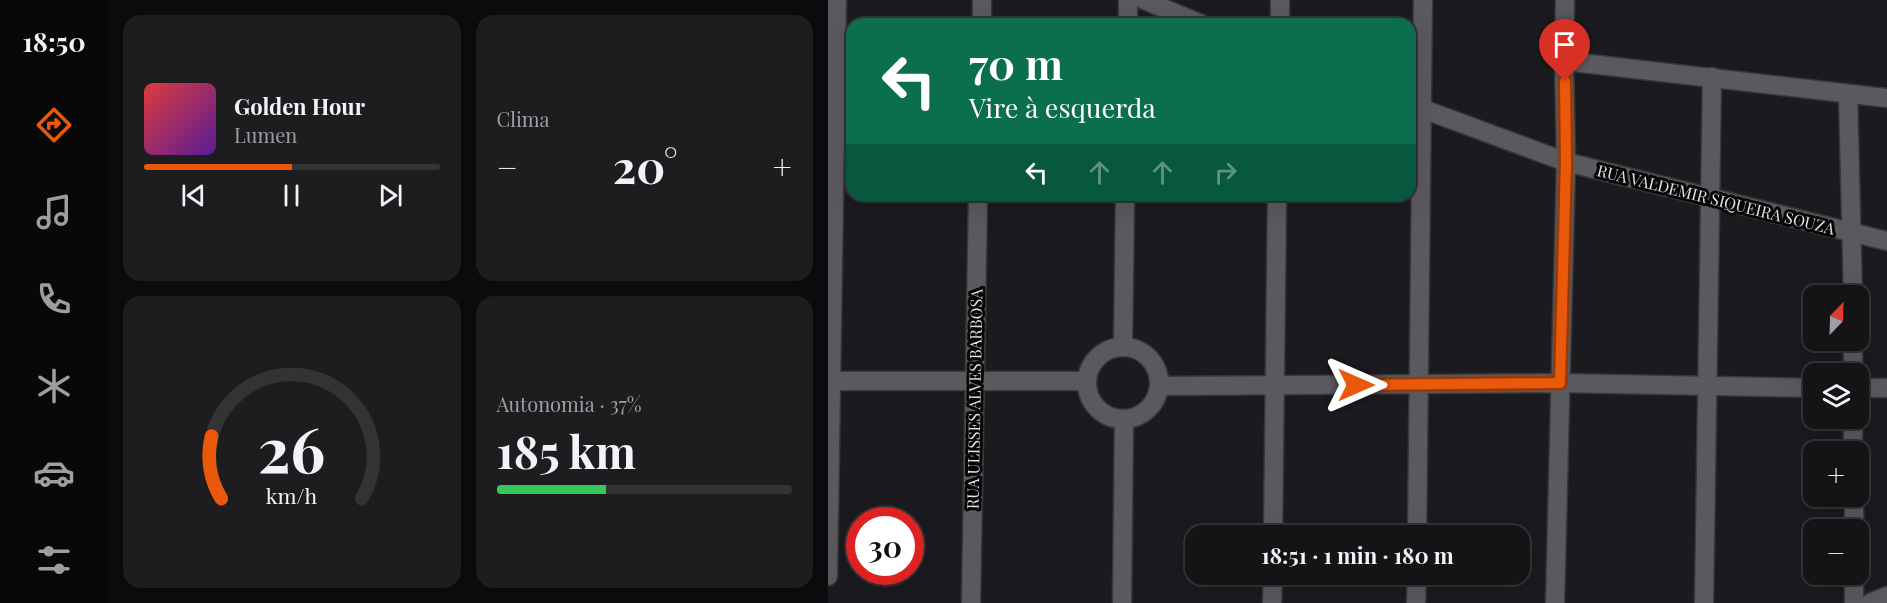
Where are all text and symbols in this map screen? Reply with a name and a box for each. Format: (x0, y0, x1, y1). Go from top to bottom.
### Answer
pin (1539, 19, 1590, 81)
text: 18:50 (22, 23, 86, 59)
icon: arrive (1548, 28, 1581, 61)
text: 70 m (969, 35, 1063, 91)
icon: left (870, 42, 948, 120)
text: Vire à esquerda (969, 89, 1156, 125)
text: Golden Hour (234, 91, 365, 121)
icon: directions (33, 104, 75, 146)
text: Clima (497, 105, 550, 132)
text: Lumen (234, 121, 297, 148)
text: 20° (613, 135, 678, 195)
text: − (497, 144, 518, 188)
text: + (773, 144, 792, 188)
icon: left (1020, 156, 1053, 189)
icon: ahead (1083, 156, 1116, 189)
icon: ahead (1146, 156, 1179, 189)
icon: right (1209, 156, 1242, 189)
street label: RUA VALDEMIR SIQUEIRA SOUZA (1595, 159, 1838, 239)
icon: previous (177, 179, 210, 212)
icon: pause (275, 179, 308, 212)
icon: next (374, 179, 407, 212)
icon: music (33, 191, 75, 233)
icon: phone (33, 278, 75, 320)
north arrow (1803, 285, 1869, 351)
map controls (1803, 285, 1869, 585)
street label: RUA ULISSES ALVES BARBOSA (962, 288, 986, 509)
position arrow (1324, 353, 1388, 417)
button: layers (1803, 363, 1869, 429)
icon: climate (33, 365, 75, 407)
text: Autonomia · 37% (497, 390, 642, 417)
text: 26 (258, 405, 326, 489)
text: 185 km (497, 420, 636, 480)
button: + (1803, 441, 1869, 507)
icon: car (33, 452, 75, 494)
text: km/h (266, 481, 318, 509)
speed limit sign: 30 (846, 507, 924, 585)
button: − (1803, 519, 1869, 585)
icon: filters (33, 539, 75, 581)
text: 18:51 · 1 min · 180 m (1261, 540, 1454, 570)

